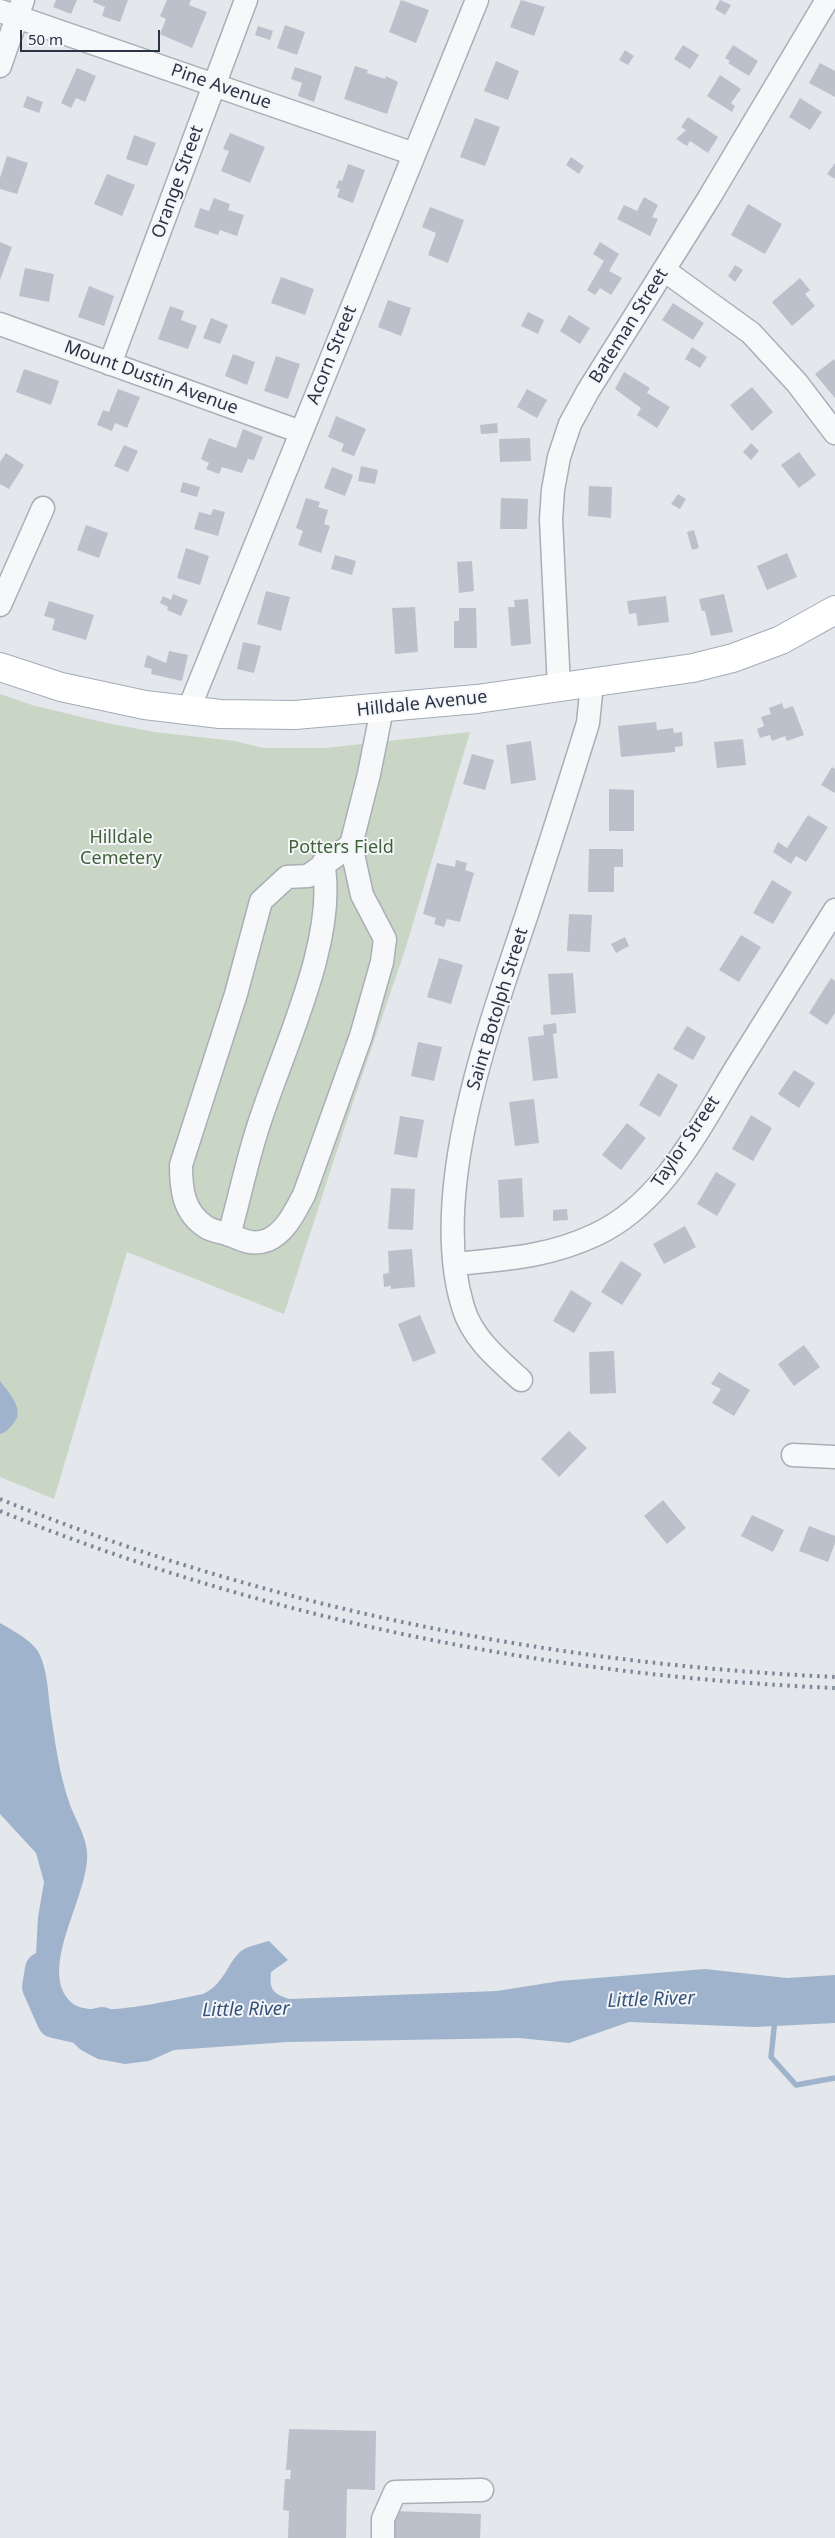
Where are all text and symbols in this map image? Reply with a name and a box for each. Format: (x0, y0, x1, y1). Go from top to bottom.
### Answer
scale bar (22, 20, 162, 52)
text: 50 m (28, 29, 63, 49)
street label: Pine Avenue (168, 60, 274, 114)
street label: Orange Street (148, 123, 208, 241)
street label: Bateman Street (585, 265, 673, 387)
street label: Acorn Street (302, 302, 362, 408)
street label: Mount Dustin Avenue (61, 336, 241, 420)
street label: Hilldale Avenue (356, 686, 488, 722)
park label: Hilldale Cemetery (80, 827, 162, 870)
park label: Potters Field (288, 837, 394, 859)
street label: Saint Botolph Street (463, 925, 533, 1093)
street label: Taylor Street (647, 1092, 725, 1192)
water label: Little River (607, 1987, 695, 2013)
water label: Little River (202, 1998, 290, 2022)

